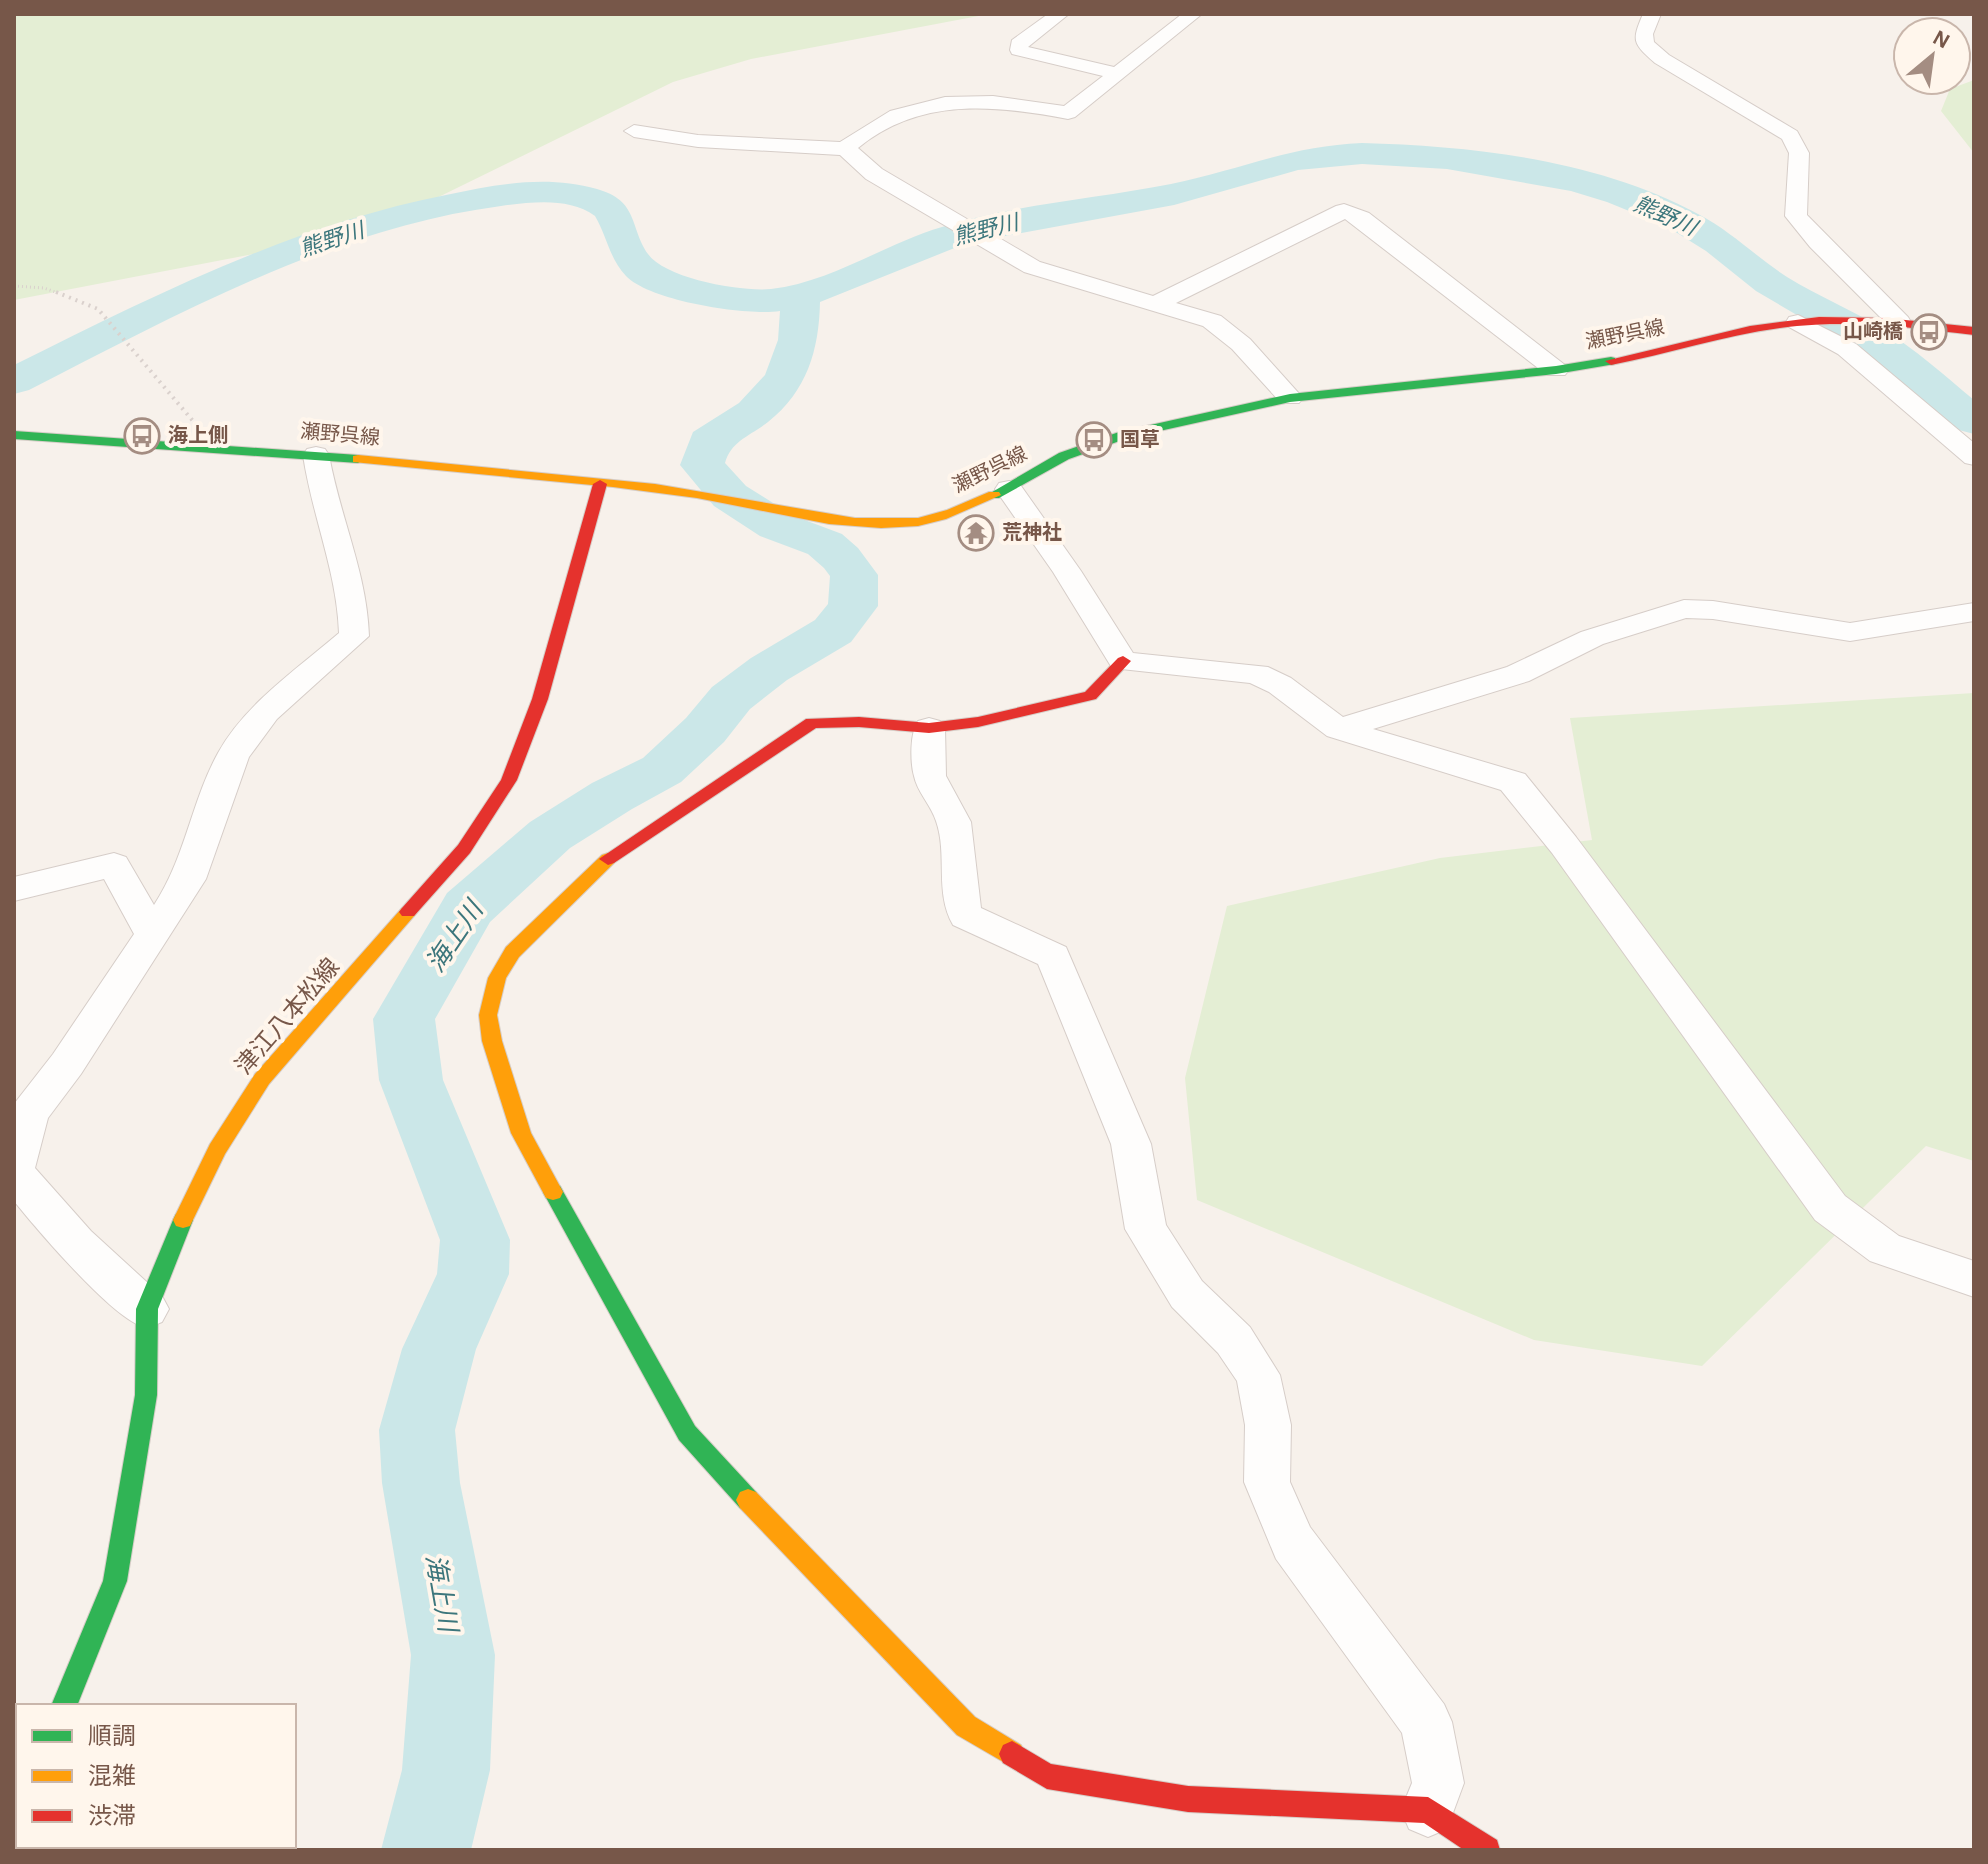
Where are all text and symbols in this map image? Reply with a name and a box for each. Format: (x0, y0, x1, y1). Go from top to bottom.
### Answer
north arrow (1892, 16, 1972, 96)
text: N (1929, 26, 1953, 53)
water label: 熊野川 (1630, 192, 1702, 240)
water label: 熊野川 (951, 210, 1023, 249)
water label: 熊野川 (297, 218, 369, 261)
bus stop icon: 山崎橋 (1910, 313, 1948, 351)
street label: 瀬野呉線 (1583, 316, 1666, 352)
place label: 山崎橋 (1843, 321, 1903, 342)
bus stop icon: 海上側 (123, 417, 161, 455)
street label: 瀬野呉線 (299, 420, 381, 448)
bus stop icon: 国草 (1075, 421, 1113, 459)
place label: 海上側 (168, 424, 228, 446)
place label: 国草 (1120, 429, 1160, 450)
street label: 瀬野呉線 (949, 442, 1030, 497)
temple icon: 荒神社 (957, 514, 995, 552)
place label: 荒神社 (1002, 521, 1062, 543)
water label: 海上川 (422, 894, 489, 977)
street label: 津江八本松線 (230, 953, 344, 1079)
water label: 海上川 (421, 1552, 462, 1637)
legend (16, 1704, 296, 1848)
text: 順調 (88, 1724, 136, 1749)
text: 混雑 (88, 1763, 136, 1789)
text: 渋滞 (88, 1803, 136, 1829)

